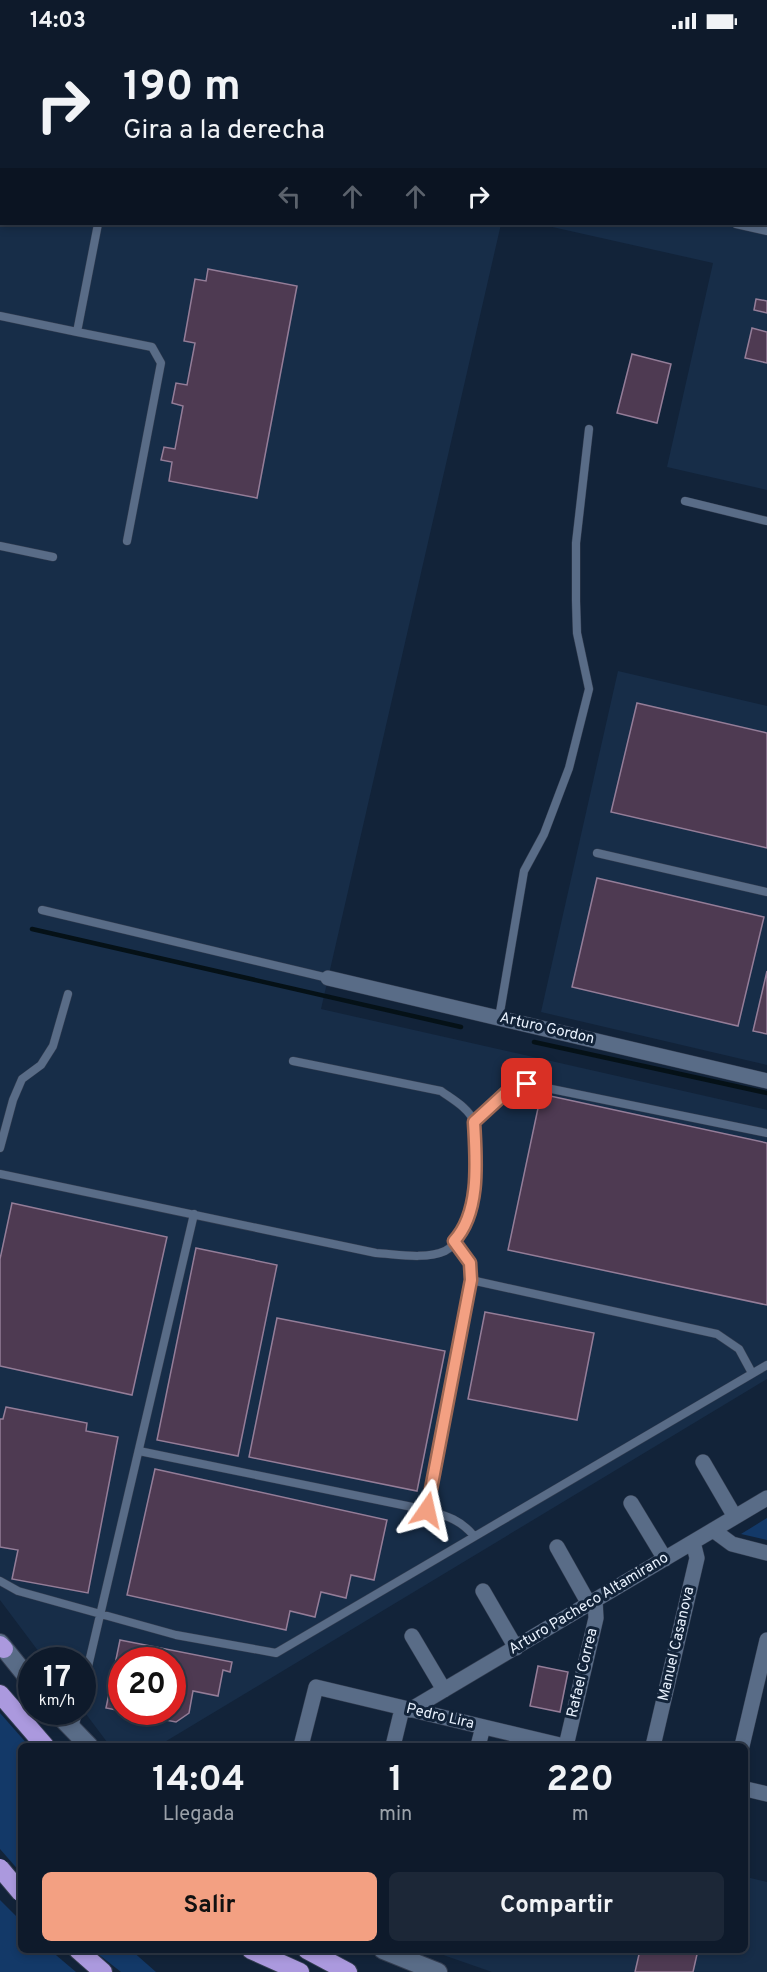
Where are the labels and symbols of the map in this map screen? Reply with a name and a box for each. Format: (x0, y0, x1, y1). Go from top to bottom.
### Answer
street label: Arturo Gordon (498, 1009, 596, 1049)
pin (501, 1058, 552, 1109)
position arrow (395, 1478, 459, 1542)
street label: Arturo Pacheco Altamirano (506, 1549, 672, 1659)
street label: Manuel Casanova (655, 1585, 699, 1703)
street label: Rafael Correa (563, 1626, 603, 1720)
speed limit sign: 20 (108, 1647, 186, 1725)
street label: Pedro Lira (404, 1700, 476, 1734)

